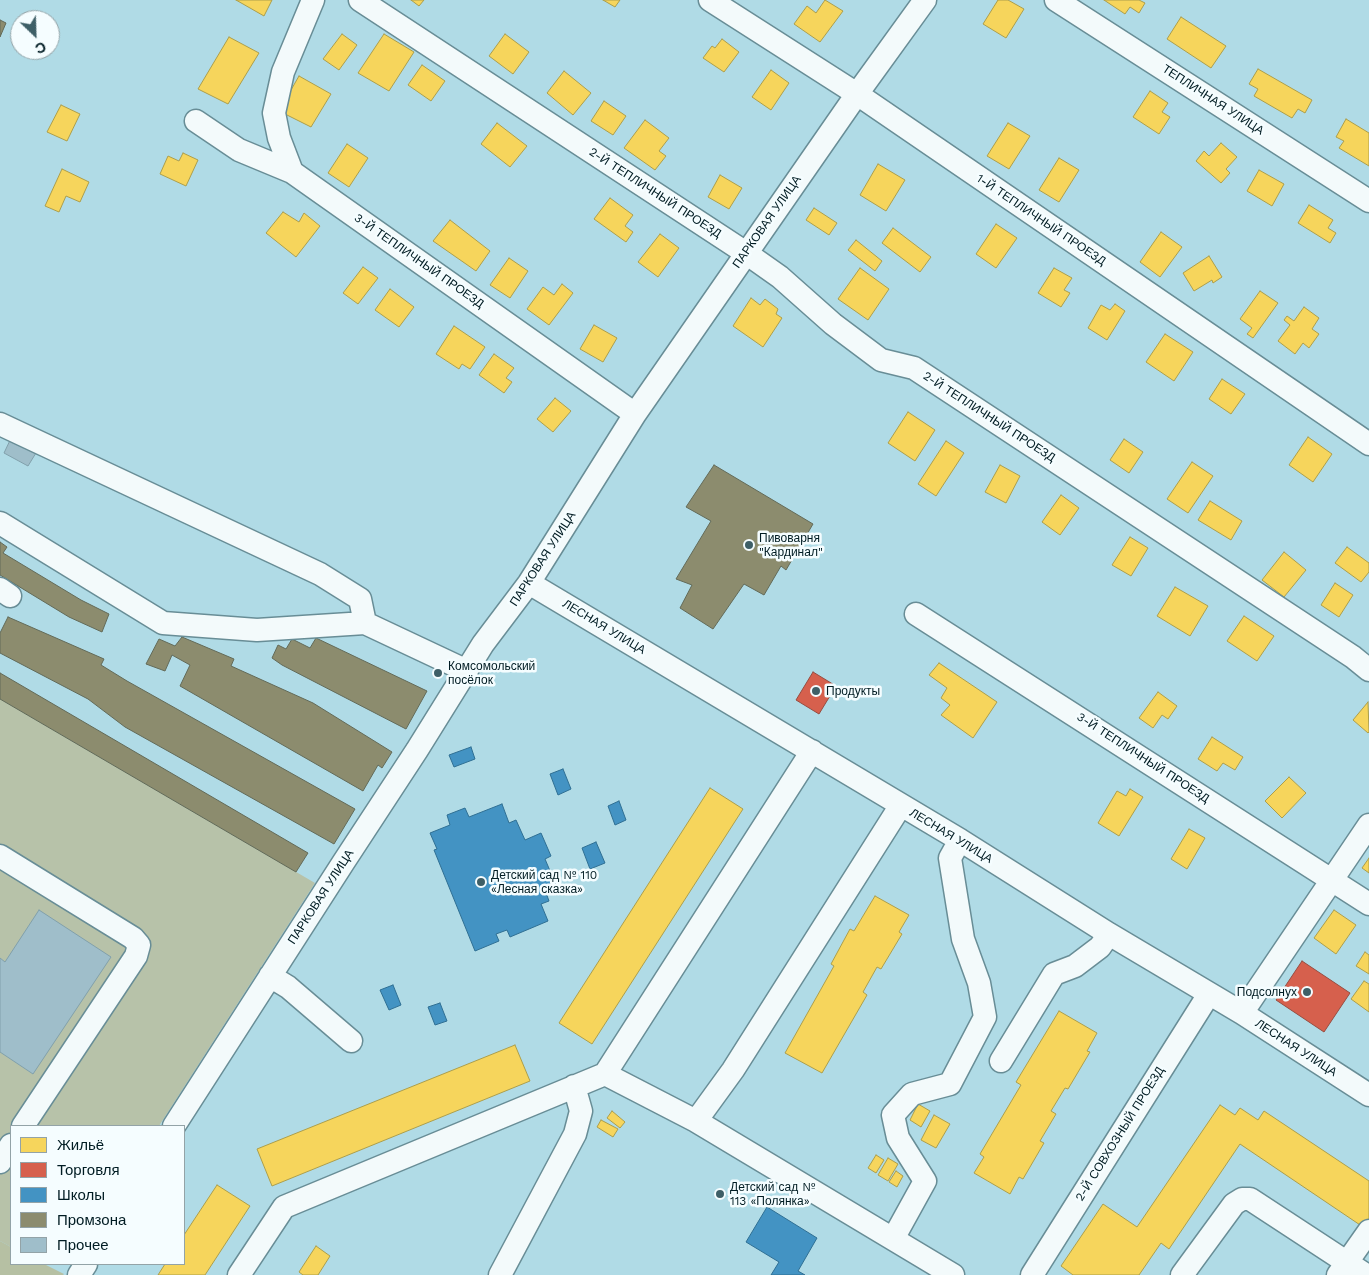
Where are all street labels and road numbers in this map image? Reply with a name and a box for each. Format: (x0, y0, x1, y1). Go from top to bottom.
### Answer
street label: ТЕПЛИЧНАЯ УЛИЦА (1159, 62, 1267, 138)
street label: 2-Й ТЕПЛИЧНЫЙ ПРОЕЗД (586, 145, 724, 241)
street label: 1-Й ТЕПЛИЧНЫЙ ПРОЕЗД (974, 171, 1108, 269)
street label: ПАРКОВАЯ УЛИЦА (730, 173, 804, 271)
street label: 3-Й ТЕПЛИЧНЫЙ ПРОЕЗД (351, 211, 487, 311)
street label: 2-Й ТЕПЛИЧНЫЙ ПРОЕЗД (920, 369, 1058, 465)
street label: ПАРКОВАЯ УЛИЦА (507, 509, 579, 609)
street label: ЛЕСНАЯ УЛИЦА (560, 596, 648, 658)
street label: 3-Й ТЕПЛИЧНЫЙ ПРОЕЗД (1074, 710, 1212, 806)
street label: ЛЕСНАЯ УЛИЦА (907, 805, 995, 867)
street label: ПАРКОВАЯ УЛИЦА (285, 847, 357, 947)
street label: ЛЕСНАЯ УЛИЦА (1252, 1016, 1340, 1080)
street label: 2-Й СОВХОЗНЫЙ ПРОЕЗД (1073, 1064, 1167, 1204)

